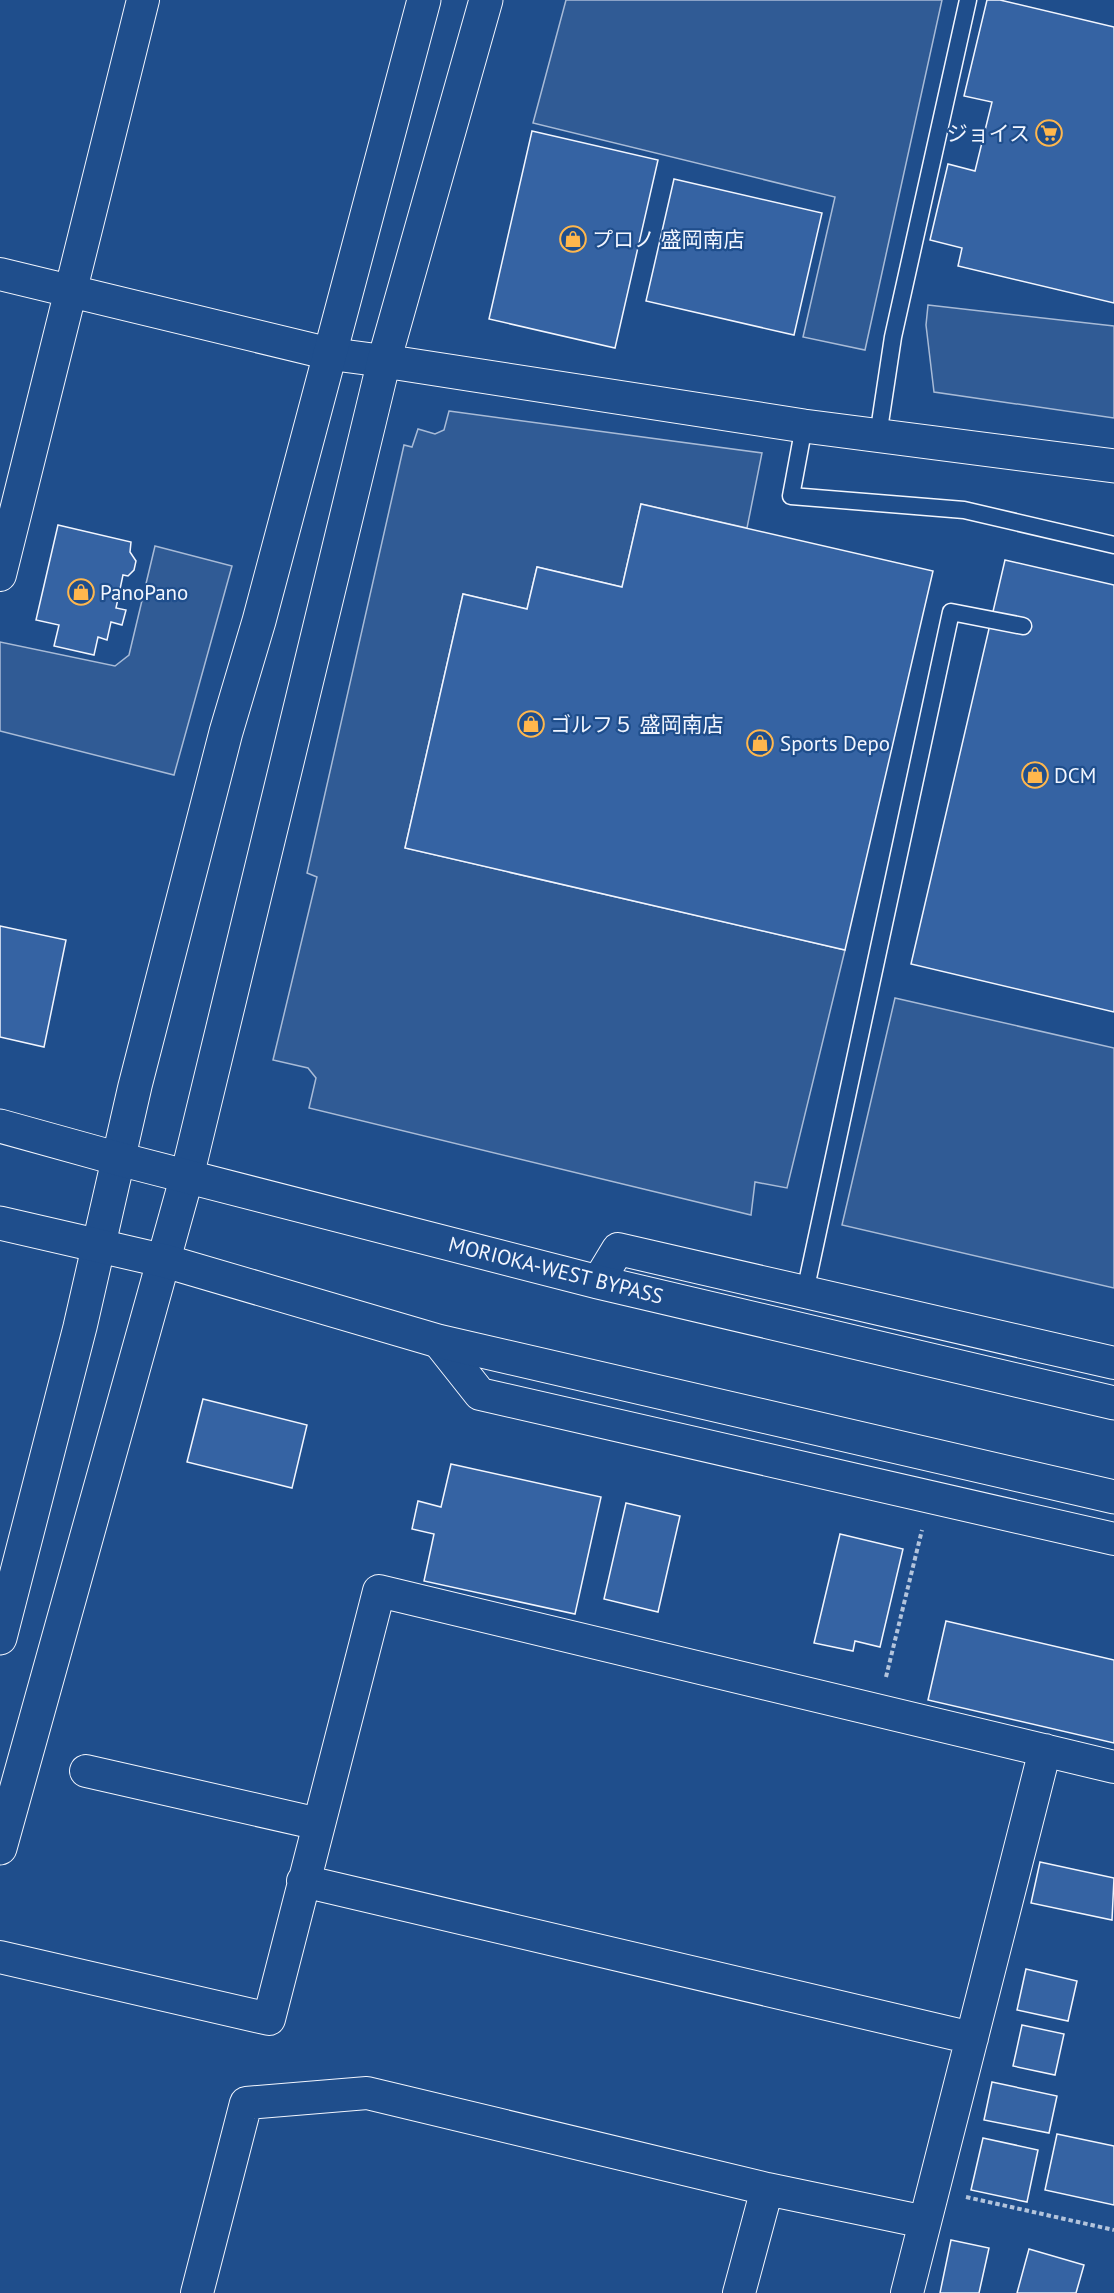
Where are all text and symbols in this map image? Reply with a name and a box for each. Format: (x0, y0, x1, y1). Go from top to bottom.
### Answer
supermarket icon: ジョイス (1034, 118, 1064, 148)
place label: ジョイス (947, 120, 1030, 147)
shop icon: プロノ 盛岡南店 (558, 224, 588, 254)
place label: プロノ 盛岡南店 (592, 226, 745, 253)
shop icon: PanoPano (66, 577, 96, 607)
place label: PanoPano (100, 579, 188, 606)
shop icon: ゴルフ５ 盛岡南店 (516, 709, 546, 739)
place label: ゴルフ５ 盛岡南店 (550, 711, 724, 738)
shop icon: Sports Depo (745, 728, 775, 758)
place label: Sports Depo (780, 730, 890, 757)
shop icon: DCM (1020, 760, 1050, 790)
place label: DCM (1054, 762, 1096, 789)
street label: MORIOKA-WEST BYPASS (446, 1230, 666, 1310)

